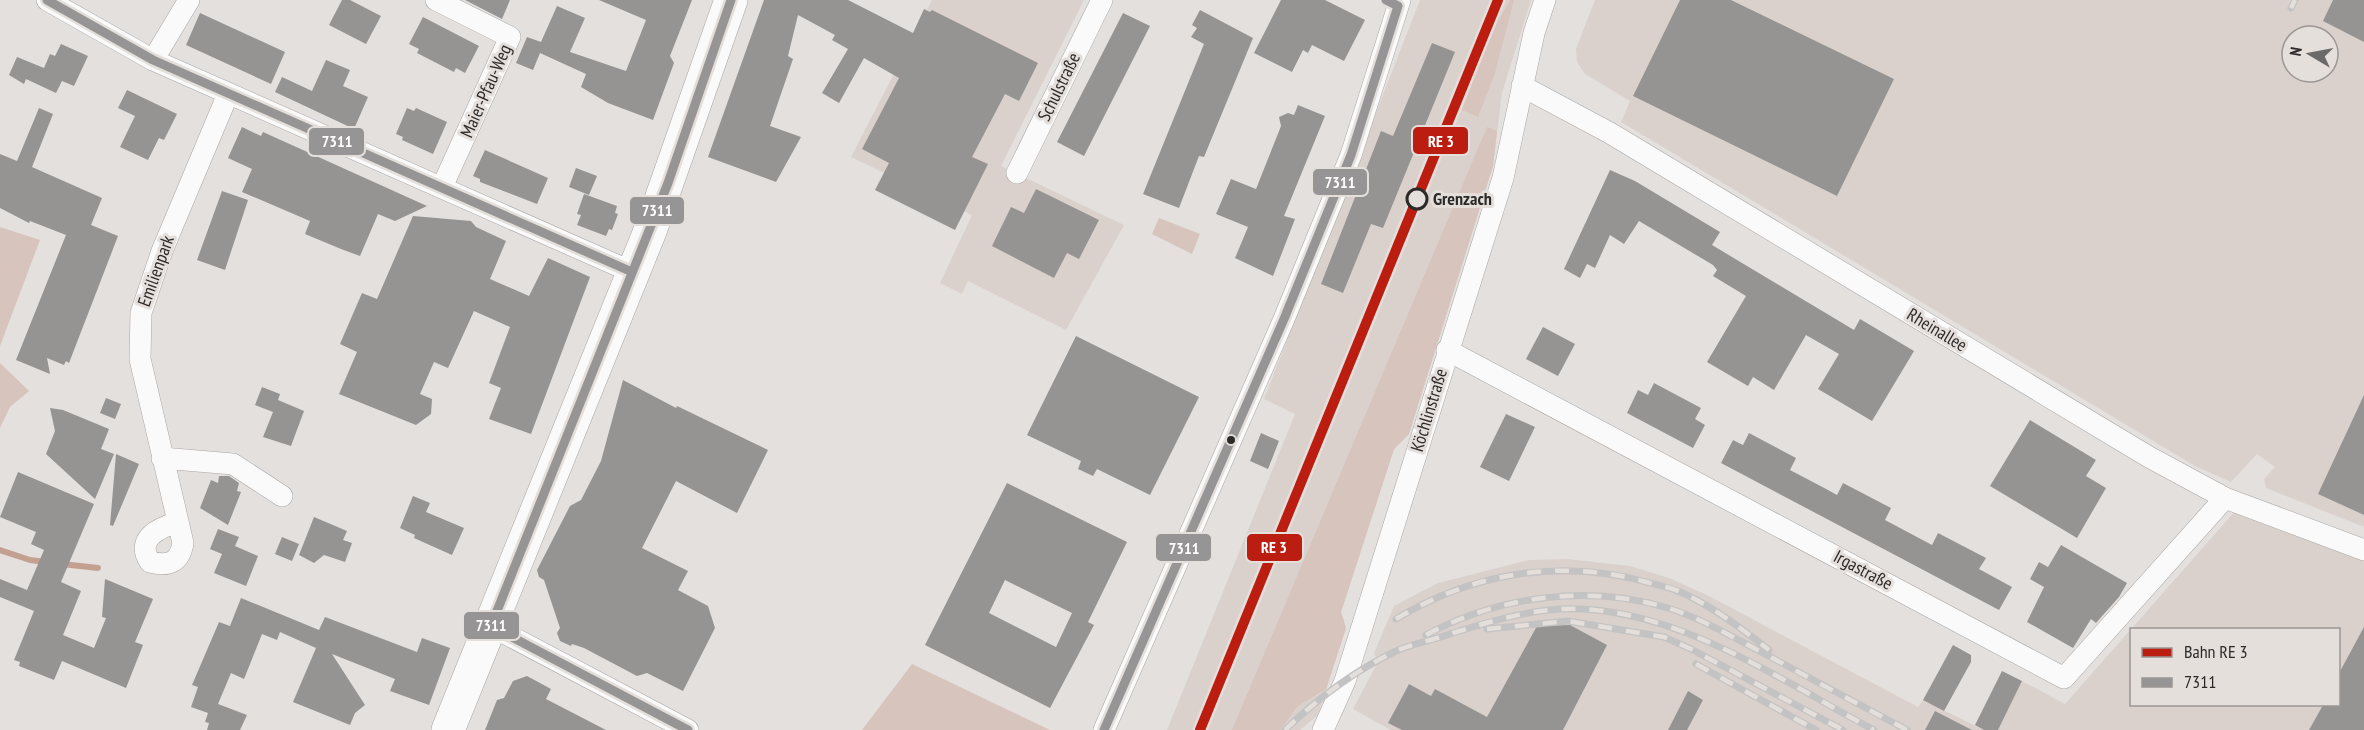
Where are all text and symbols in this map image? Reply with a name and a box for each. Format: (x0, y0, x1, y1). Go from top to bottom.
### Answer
north arrow (2280, 24, 2340, 84)
street label: Maier-Pfau-Weg (455, 41, 516, 141)
text: N (2285, 45, 2306, 57)
street label: Schulstraße (1032, 49, 1085, 125)
line badge: RE 3 (1412, 126, 1469, 155)
line badge: 7311 (308, 127, 365, 156)
text: 7311 (322, 131, 352, 151)
text: RE 3 (1428, 131, 1454, 151)
line badge: 7311 (1312, 168, 1368, 196)
text: 7311 (1325, 172, 1355, 192)
place label: Grenzach (1433, 187, 1492, 210)
marker: Grenzach (1406, 188, 1428, 210)
line badge: 7311 (629, 196, 685, 225)
text: 7311 (642, 200, 672, 220)
street label: Emilienpark (132, 232, 179, 309)
street label: Rheinallee (1903, 303, 1972, 356)
street label: Köchlinstraße (1405, 366, 1452, 454)
unlabelled marker (1225, 434, 1237, 446)
line badge: 7311 (1155, 533, 1212, 562)
line badge: RE 3 (1246, 533, 1303, 562)
text: RE 3 (1261, 537, 1287, 557)
text: 7311 (1169, 538, 1199, 558)
street label: Irgastraße (1830, 544, 1897, 595)
line badge: 7311 (463, 611, 520, 640)
text: 7311 (476, 615, 506, 635)
legend (2130, 628, 2340, 706)
text: Bahn RE 3 (2184, 640, 2248, 663)
text: 7311 (2184, 670, 2216, 693)

